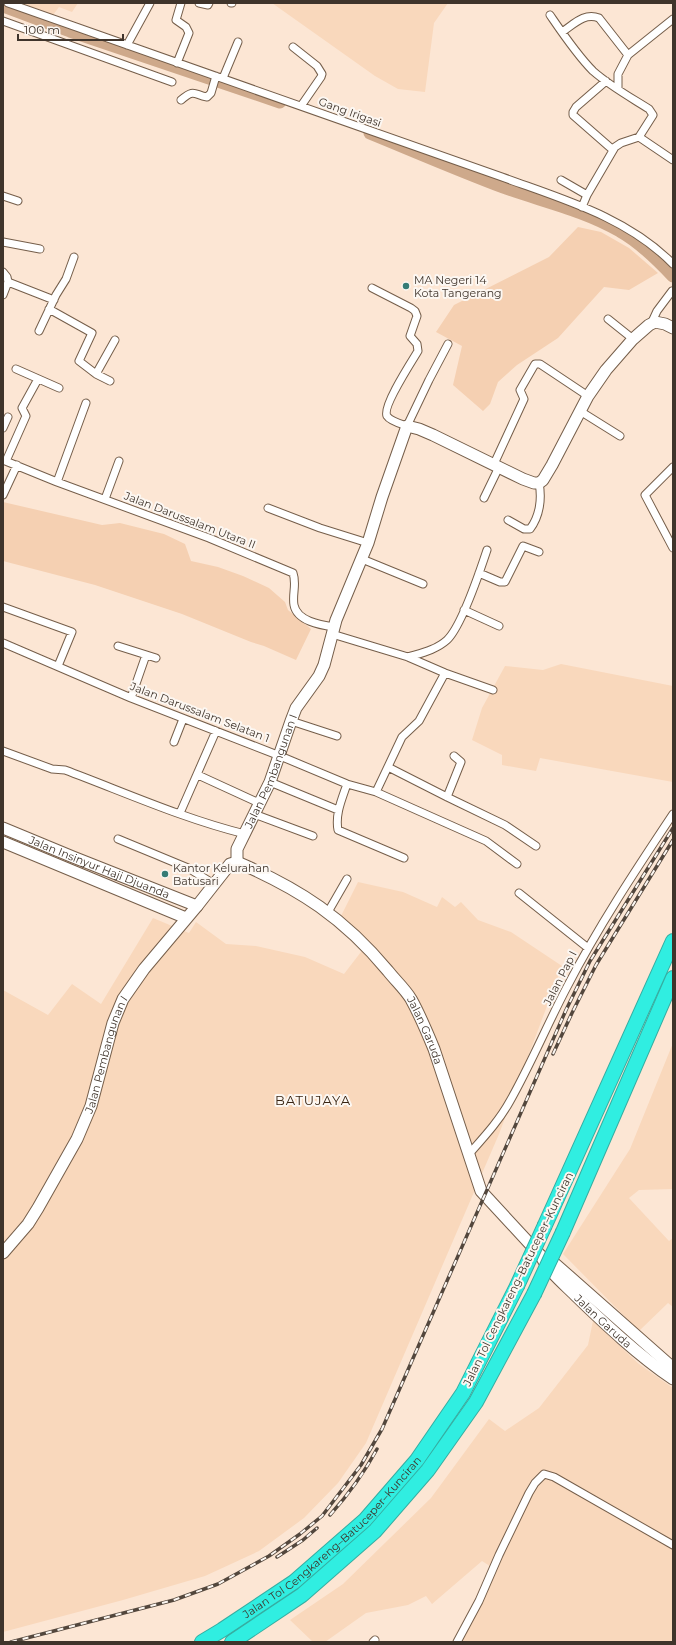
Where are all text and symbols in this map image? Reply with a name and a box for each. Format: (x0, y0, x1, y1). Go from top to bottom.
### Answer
scale bar (18, 16, 123, 42)
text: 100 m (24, 22, 60, 37)
street label: Gang Irigasi (317, 94, 383, 130)
place label: MA Negeri 14 Kota Tangerang (414, 273, 502, 300)
marker: MA Negeri 14 Kota Tangerang (401, 281, 411, 291)
street label: Jalan Darussalam Utara II (121, 488, 258, 552)
street label: Jalan Darussalam Selatan 1 (127, 679, 272, 745)
street label: Jalan Pembangunan I (241, 712, 300, 831)
street label: Jalan Insinyur Haji Djuanda (26, 832, 172, 902)
place label: Kantor Kelurahan Batusari (173, 861, 269, 888)
marker: Kantor Kelurahan Batusari (160, 869, 170, 879)
street label: Jalan Pap I (540, 948, 580, 1009)
street label: Jalan Pembangunan I (81, 993, 130, 1116)
street label: Jalan Garuda (404, 993, 446, 1066)
district label: BATUJAYA (275, 1092, 351, 1108)
street label: Jalan Tol Cengkareng–Batuceper–Kunciran (459, 1170, 576, 1389)
street label: Jalan Garuda (571, 1291, 635, 1351)
street label: Jalan Tol Cengkareng–Batuceper–Kunciran (239, 1453, 424, 1622)

